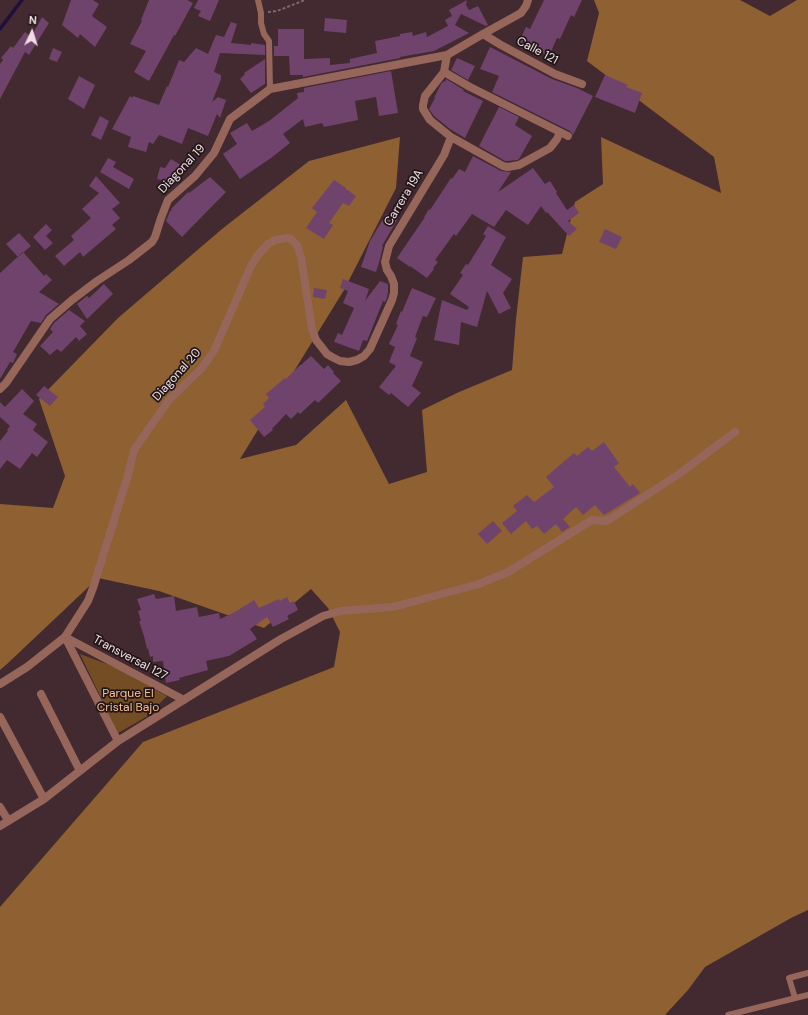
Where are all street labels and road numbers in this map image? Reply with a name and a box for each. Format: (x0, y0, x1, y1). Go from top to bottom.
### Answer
street label: Calle 121 (514, 34, 560, 68)
street label: Diagonal 19 (156, 141, 208, 197)
street label: Carrera 19A (381, 167, 427, 229)
street label: Diagonal 20 (150, 346, 204, 404)
street label: Transversal 127 (90, 632, 170, 684)

